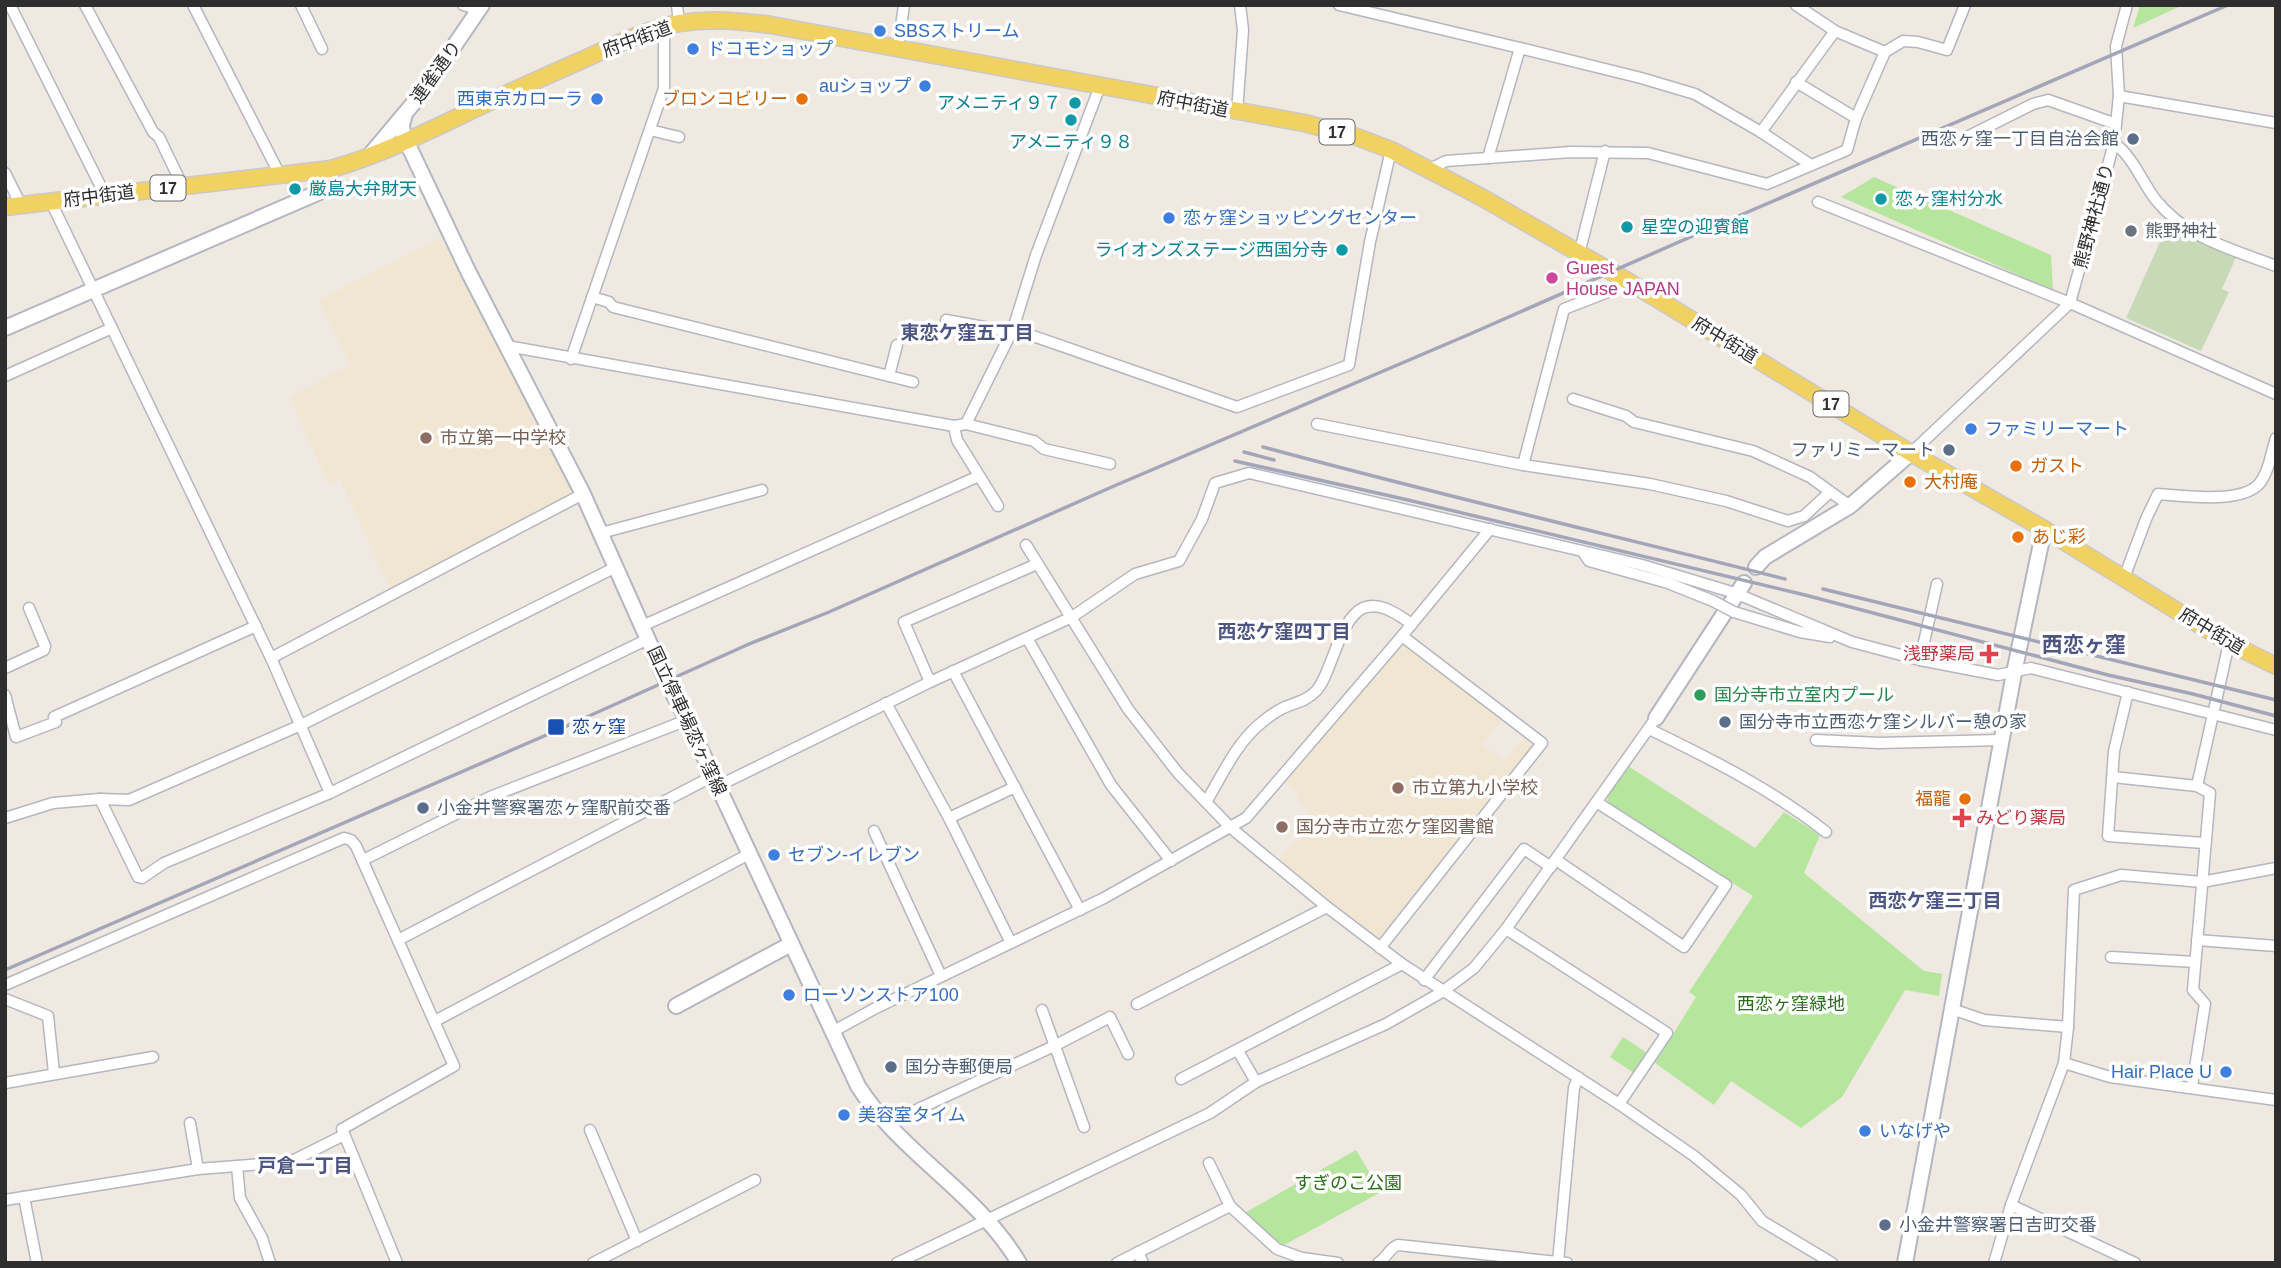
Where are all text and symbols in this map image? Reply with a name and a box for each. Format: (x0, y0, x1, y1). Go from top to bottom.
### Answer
street label: 府中街道 (600, 17, 674, 61)
place label: SBSストリーム (894, 21, 1019, 41)
marker: SBSストリーム (872, 23, 888, 39)
street label: 連雀通り (407, 37, 465, 107)
place label: ドコモショップ (707, 39, 833, 59)
marker: ドコモショップ (685, 41, 701, 57)
place label: auショップ (819, 76, 911, 96)
marker: auショップ (917, 78, 933, 94)
street label: 府中街道 (1156, 87, 1230, 121)
place label: 西東京カローラ (457, 89, 583, 109)
place label: ブロンコビリー (662, 89, 788, 109)
marker: 西東京カローラ (589, 91, 605, 107)
marker: ブロンコビリー (794, 91, 810, 107)
place label: アメニティ９７ (937, 93, 1061, 113)
marker: アメニティ９７ (1067, 95, 1083, 111)
marker: アメニティ９８ (1063, 112, 1079, 128)
road number: 17 (1320, 120, 1354, 144)
place label: 西恋ヶ窪一丁目自治会館 (1921, 129, 2119, 149)
marker: 西恋ヶ窪一丁目自治会館 (2125, 131, 2141, 147)
place label: アメニティ９８ (1009, 132, 1133, 152)
street label: 熊野神社通り (2070, 161, 2118, 271)
road number: 17 (150, 176, 186, 200)
place label: 厳島大弁財天 (309, 179, 417, 199)
marker: 厳島大弁財天 (287, 181, 303, 197)
street label: 府中街道 (62, 182, 136, 210)
place label: 恋ヶ窪村分水 (1895, 189, 2003, 209)
marker: 恋ヶ窪村分水 (1873, 191, 1889, 207)
place label: 恋ヶ窪ショッピングセンター (1183, 208, 1417, 228)
marker: 恋ヶ窪ショッピングセンター (1161, 210, 1177, 226)
place label: 星空の迎賓館 (1641, 217, 1749, 237)
marker: 星空の迎賓館 (1619, 219, 1635, 235)
place label: 熊野神社 (2145, 221, 2217, 241)
marker: 熊野神社 (2123, 223, 2139, 239)
place label: ライオンズステージ西国分寺 (1095, 240, 1328, 260)
marker: ライオンズステージ西国分寺 (1334, 242, 1350, 258)
place label: Guest House JAPAN (1566, 258, 1680, 299)
marker: Guest House JAPAN (1544, 270, 1560, 286)
street label: 府中街道 (1689, 313, 1761, 367)
district label: 東恋ケ窪五丁目 (900, 322, 1034, 343)
road number: 17 (1814, 392, 1848, 416)
place label: ファミリーマート (1985, 419, 2129, 439)
marker: ファミリーマート (1963, 421, 1979, 437)
place label: 市立第一中学校 (440, 428, 566, 448)
marker: 市立第一中学校 (418, 430, 434, 446)
place label: ファリミーマート (1791, 440, 1935, 460)
marker: ファリミーマート (1941, 442, 1957, 458)
place label: ガスト (2030, 456, 2084, 476)
marker: ガスト (2008, 458, 2024, 474)
place label: 大村庵 (1924, 472, 1978, 492)
marker: 大村庵 (1902, 474, 1918, 490)
place label: あじ彩 (2032, 527, 2086, 547)
marker: あじ彩 (2010, 529, 2026, 545)
street label: 府中街道 (2176, 604, 2248, 658)
district label: 西恋ケ窪四丁目 (1217, 621, 1351, 642)
district label: 西恋ヶ窪 (2042, 633, 2126, 656)
street label: 国立停車場恋ヶ窪線 (644, 643, 730, 799)
place label: 浅野薬局 (1903, 644, 1975, 664)
marker: 浅野薬局 (1981, 646, 1997, 662)
place label: 国分寺市立室内プール (1714, 685, 1894, 705)
marker: 国分寺市立室内プール (1692, 687, 1708, 703)
place label: 国分寺市立西恋ケ窪シルバー憩の家 (1739, 712, 2027, 732)
marker: 国分寺市立西恋ケ窪シルバー憩の家 (1717, 714, 1733, 730)
marker: 恋ヶ窪 (546, 717, 566, 737)
place label: 恋ヶ窪 (572, 717, 626, 737)
place label: 市立第九小学校 (1412, 778, 1538, 798)
marker: 市立第九小学校 (1390, 780, 1406, 796)
place label: 福龍 (1915, 789, 1951, 809)
marker: 福龍 (1957, 791, 1973, 807)
place label: 小金井警察署恋ヶ窪駅前交番 (437, 798, 671, 818)
marker: 小金井警察署恋ヶ窪駅前交番 (415, 800, 431, 816)
place label: みどり薬局 (1976, 808, 2066, 828)
marker: みどり薬局 (1954, 810, 1970, 826)
place label: 国分寺市立恋ケ窪図書館 (1296, 817, 1494, 837)
marker: 国分寺市立恋ケ窪図書館 (1274, 819, 1290, 835)
place label: セブン-イレブン (788, 845, 920, 865)
marker: セブン-イレブン (766, 847, 782, 863)
district label: 西恋ケ窪三丁目 (1868, 890, 2002, 911)
place label: ローソンストア100 (803, 985, 959, 1005)
marker: ローソンストア100 (781, 987, 797, 1003)
park label: 西恋ヶ窪緑地 (1737, 994, 1845, 1014)
place label: 国分寺郵便局 (905, 1057, 1013, 1077)
marker: 国分寺郵便局 (883, 1059, 899, 1075)
place label: Hair Place U (2111, 1062, 2212, 1082)
marker: Hair Place U (2218, 1064, 2234, 1080)
place label: 美容室タイム (858, 1105, 966, 1125)
marker: 美容室タイム (836, 1107, 852, 1123)
place label: いなげや (1879, 1121, 1951, 1141)
marker: いなげや (1857, 1123, 1873, 1139)
district label: 戸倉一丁目 (257, 1155, 353, 1176)
park label: すぎのこ公園 (1294, 1173, 1402, 1193)
place label: 小金井警察署日吉町交番 (1899, 1215, 2097, 1235)
marker: 小金井警察署日吉町交番 (1877, 1217, 1893, 1233)

